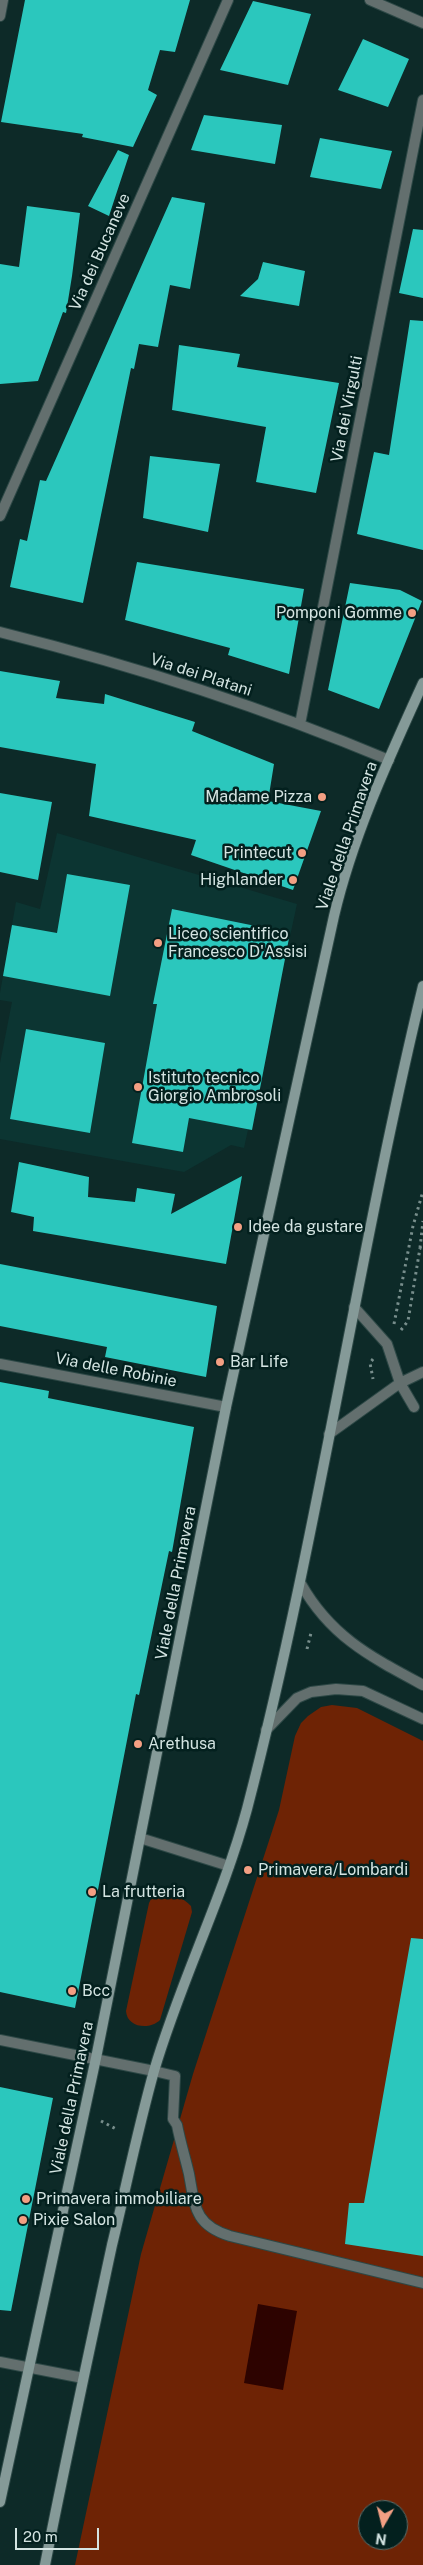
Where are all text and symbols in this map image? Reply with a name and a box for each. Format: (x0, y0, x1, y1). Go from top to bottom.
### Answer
street label: Via dei Bucaneve (66, 190, 134, 314)
street label: Via dei Virgulti (327, 354, 367, 464)
place label: Pomponi Gomme (276, 603, 402, 623)
marker: Pomponi Gomme (406, 607, 418, 619)
street label: Via dei Platani (148, 650, 254, 700)
street label: Viale della Primavera (312, 759, 382, 913)
place label: Madame Pizza (205, 787, 312, 807)
marker: Madame Pizza (316, 791, 328, 803)
place label: Printecut (223, 843, 292, 863)
marker: Printecut (296, 847, 308, 859)
place label: Highlander (200, 870, 283, 890)
marker: Highlander (287, 874, 299, 886)
place label: Liceo scientifico Francesco D'Assisi (168, 924, 307, 962)
marker: Liceo scientifico Francesco D'Assisi (152, 937, 164, 949)
place label: Istituto tecnico Giorgio Ambrosoli (148, 1068, 281, 1106)
marker: Istituto tecnico Giorgio Ambrosoli (132, 1081, 144, 1093)
place label: Idee da gustare (248, 1217, 363, 1237)
marker: Idee da gustare (232, 1221, 244, 1233)
street label: Via delle Robinie (54, 1349, 178, 1391)
place label: Bar Life (230, 1352, 288, 1372)
marker: Bar Life (214, 1356, 226, 1368)
street label: Viale della Primavera (152, 1504, 200, 1662)
place label: Arethusa (148, 1734, 216, 1754)
marker: Arethusa (132, 1738, 144, 1750)
place label: Primavera/Lombardi (258, 1860, 408, 1880)
marker: Primavera/Lombardi (242, 1864, 254, 1876)
place label: La frutteria (102, 1882, 185, 1902)
marker: La frutteria (86, 1886, 98, 1898)
place label: Bcc (82, 1981, 110, 2001)
marker: Bcc (66, 1985, 78, 1997)
street label: Viale della Primavera (46, 2020, 98, 2176)
place label: Primavera immobiliare (36, 2189, 202, 2209)
marker: Primavera immobiliare (20, 2193, 32, 2205)
place label: Pixie Salon (33, 2210, 115, 2230)
marker: Pixie Salon (17, 2214, 29, 2226)
north arrow (358, 2500, 408, 2550)
scale bar (18, 2518, 101, 2550)
text: 20 m (23, 2528, 58, 2545)
text: N (375, 2530, 388, 2548)

